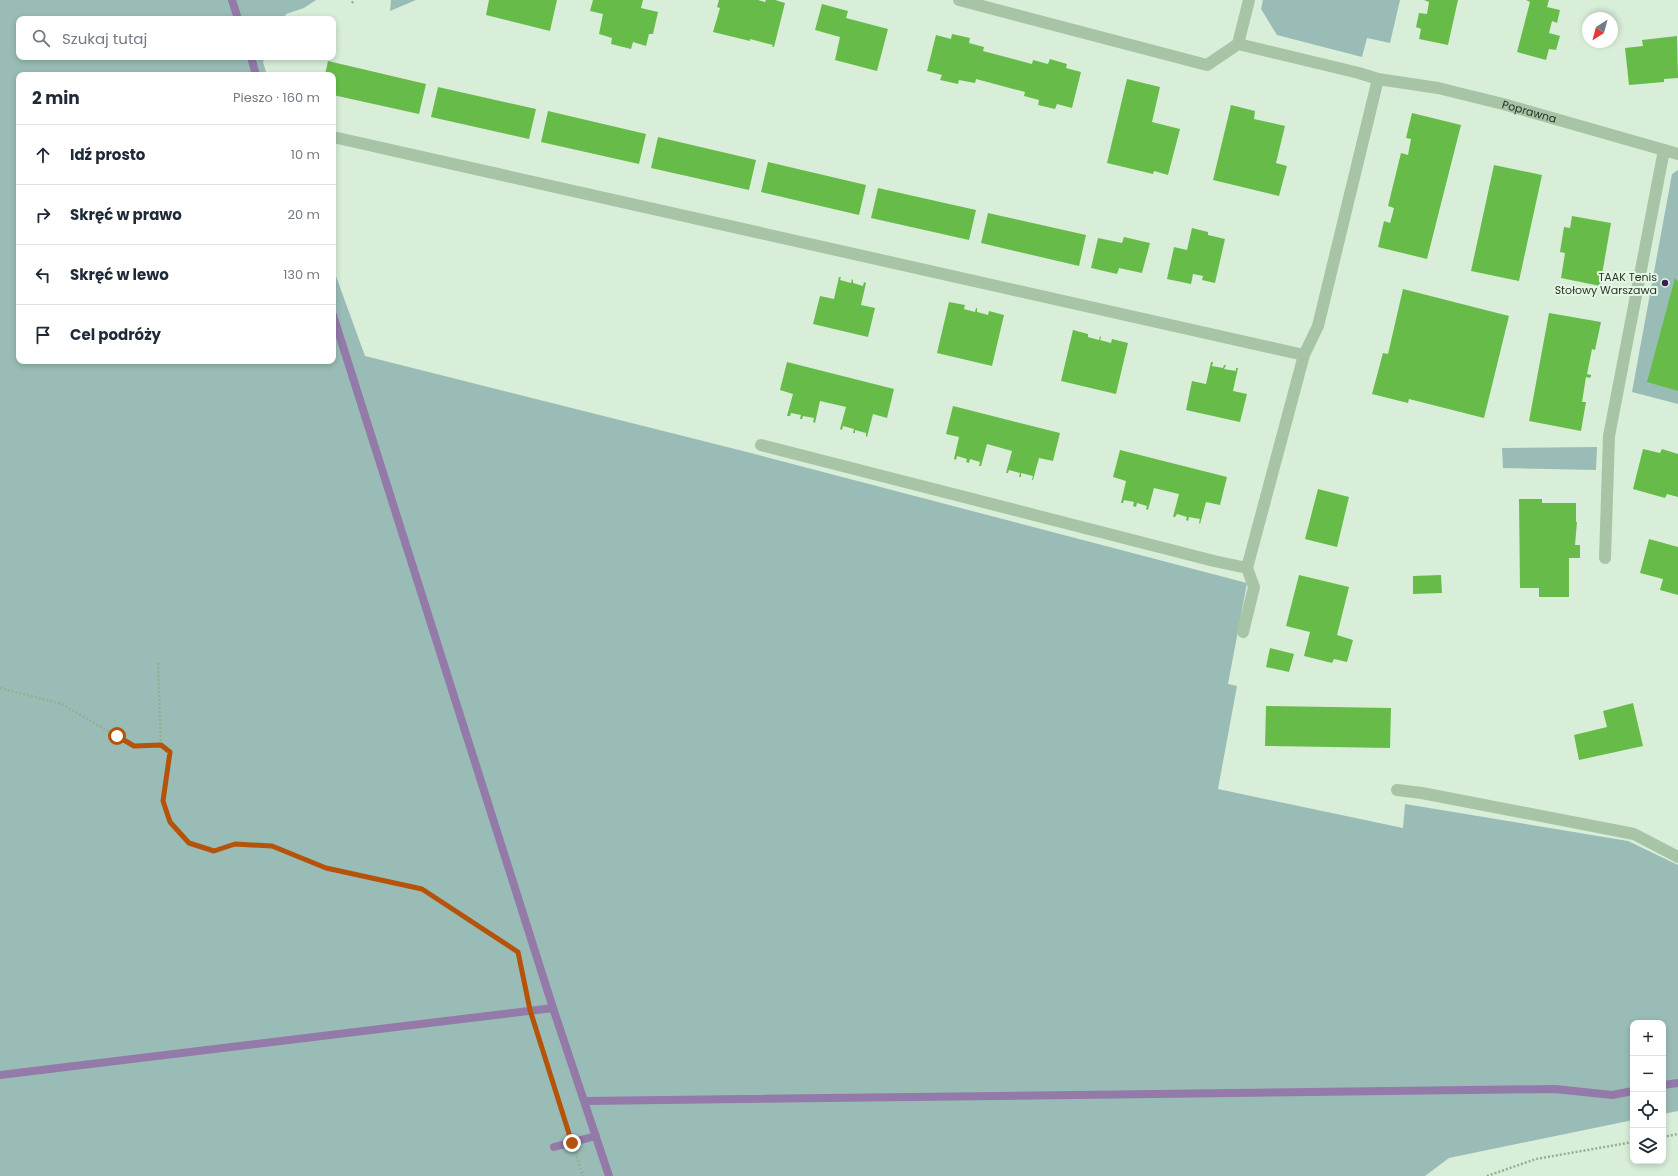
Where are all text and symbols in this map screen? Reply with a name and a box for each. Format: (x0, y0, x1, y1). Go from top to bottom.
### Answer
north arrow (1582, 12, 1618, 48)
search box (16, 16, 336, 60)
icon: search (30, 27, 52, 49)
text: Szukaj tutaj (62, 28, 147, 49)
text: 2 min (32, 86, 80, 110)
text: Pieszo · 160 m (233, 88, 320, 107)
street label: Poprawna (1500, 96, 1558, 127)
icon: ahead (32, 144, 54, 166)
text: Idź prosto (70, 144, 145, 165)
text: 10 m (291, 145, 320, 164)
icon: right (32, 204, 54, 226)
text: Skręć w prawo (70, 204, 182, 225)
text: 20 m (287, 205, 320, 224)
icon: left (32, 264, 54, 286)
text: Skręć w lewo (70, 264, 169, 285)
text: 130 m (283, 265, 320, 284)
place label: TAAK Tenis Stołowy Warszawa (1555, 269, 1657, 298)
marker: TAAK Tenis Stołowy Warszawa (1660, 278, 1670, 288)
icon: arrive (32, 324, 54, 346)
text: Cel podróży (70, 324, 161, 345)
route start (108, 727, 126, 745)
map controls (1630, 1020, 1666, 1164)
button: + (1630, 1020, 1666, 1056)
button: − (1630, 1056, 1666, 1092)
button: locate (1630, 1092, 1666, 1128)
button: layers (1630, 1128, 1666, 1164)
route end (563, 1134, 581, 1152)

